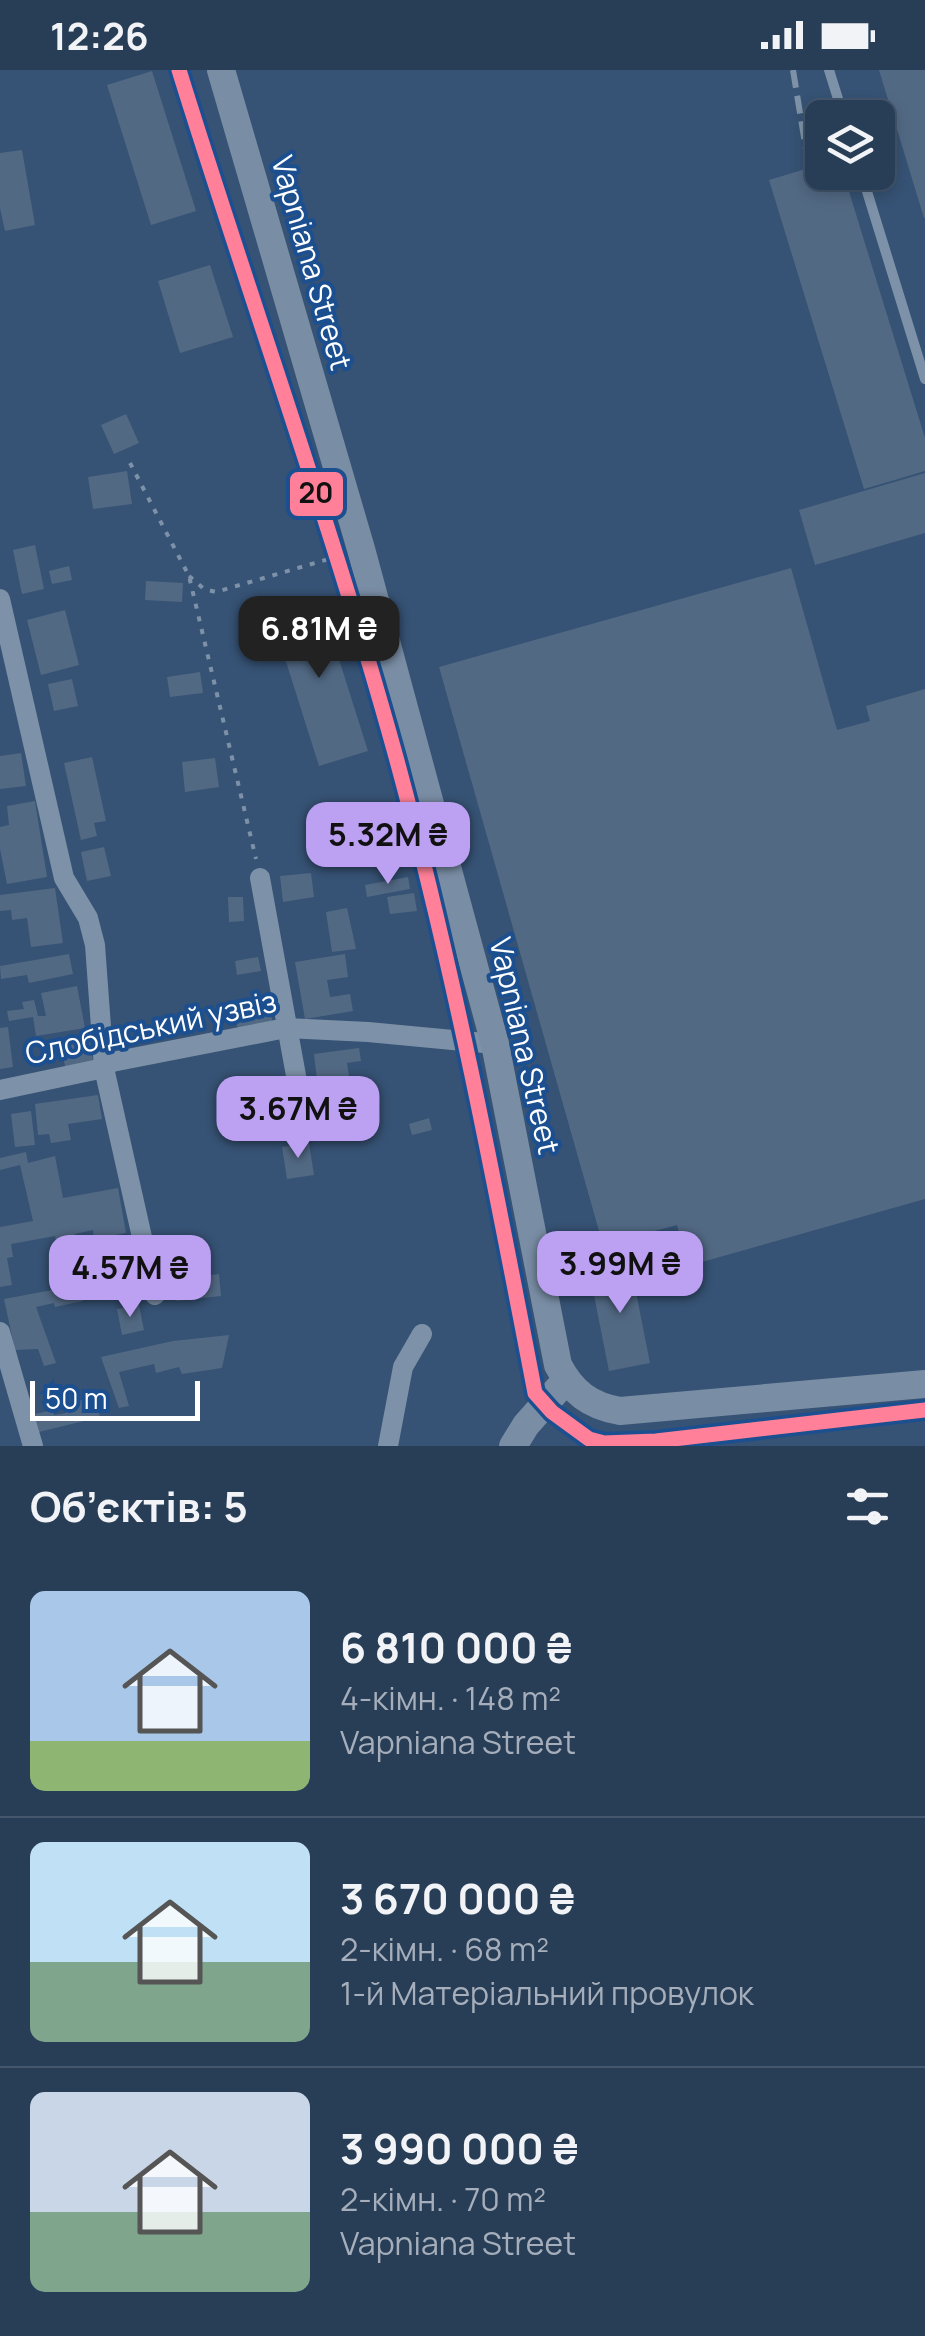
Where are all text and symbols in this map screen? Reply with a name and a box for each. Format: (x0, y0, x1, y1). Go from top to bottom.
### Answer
text: 12:26 (50, 9, 149, 61)
map controls (805, 100, 895, 190)
button: layers (805, 100, 895, 190)
street label: Vapniana Street (262, 151, 363, 375)
line badge: 20 (288, 470, 345, 518)
text: 20 (298, 473, 334, 511)
pin: 6.81M ₴ (227, 596, 411, 681)
text: 6.81M ₴ (260, 606, 378, 650)
pin: 5.32M ₴ (296, 802, 480, 887)
text: 5.32M ₴ (328, 812, 448, 856)
street label: Vapniana Street (481, 933, 570, 1158)
street label: Слобідський узвіз (21, 980, 280, 1073)
pin: 3.67M ₴ (206, 1076, 390, 1161)
text: 3.67M ₴ (238, 1086, 358, 1130)
pin: 3.99M ₴ (528, 1231, 712, 1316)
pin: 4.57M ₴ (38, 1235, 222, 1320)
text: 3.99M ₴ (559, 1241, 681, 1285)
text: 4.57M ₴ (71, 1245, 189, 1289)
scale bar (30, 1376, 200, 1420)
text: 50 m (45, 1379, 108, 1417)
text: Об’єктів: 5 (30, 1477, 248, 1535)
icon: filters (840, 1479, 895, 1534)
text: 6 810 000 ₴ (340, 1618, 572, 1676)
icon: home (110, 1631, 230, 1751)
text: 4-кімн. · 148 m² (340, 1676, 561, 1720)
text: Vapniana Street (340, 1720, 576, 1764)
text: 3 670 000 ₴ (340, 1869, 575, 1927)
icon: home (110, 1882, 230, 2002)
text: 2-кімн. · 68 m² (340, 1927, 549, 1971)
text: 1-й Матеріальний провулок (340, 1971, 754, 2015)
text: 3 990 000 ₴ (340, 2119, 579, 2177)
icon: home (110, 2132, 230, 2252)
text: 2-кімн. · 70 m² (340, 2177, 546, 2221)
text: Vapniana Street (340, 2221, 576, 2265)

